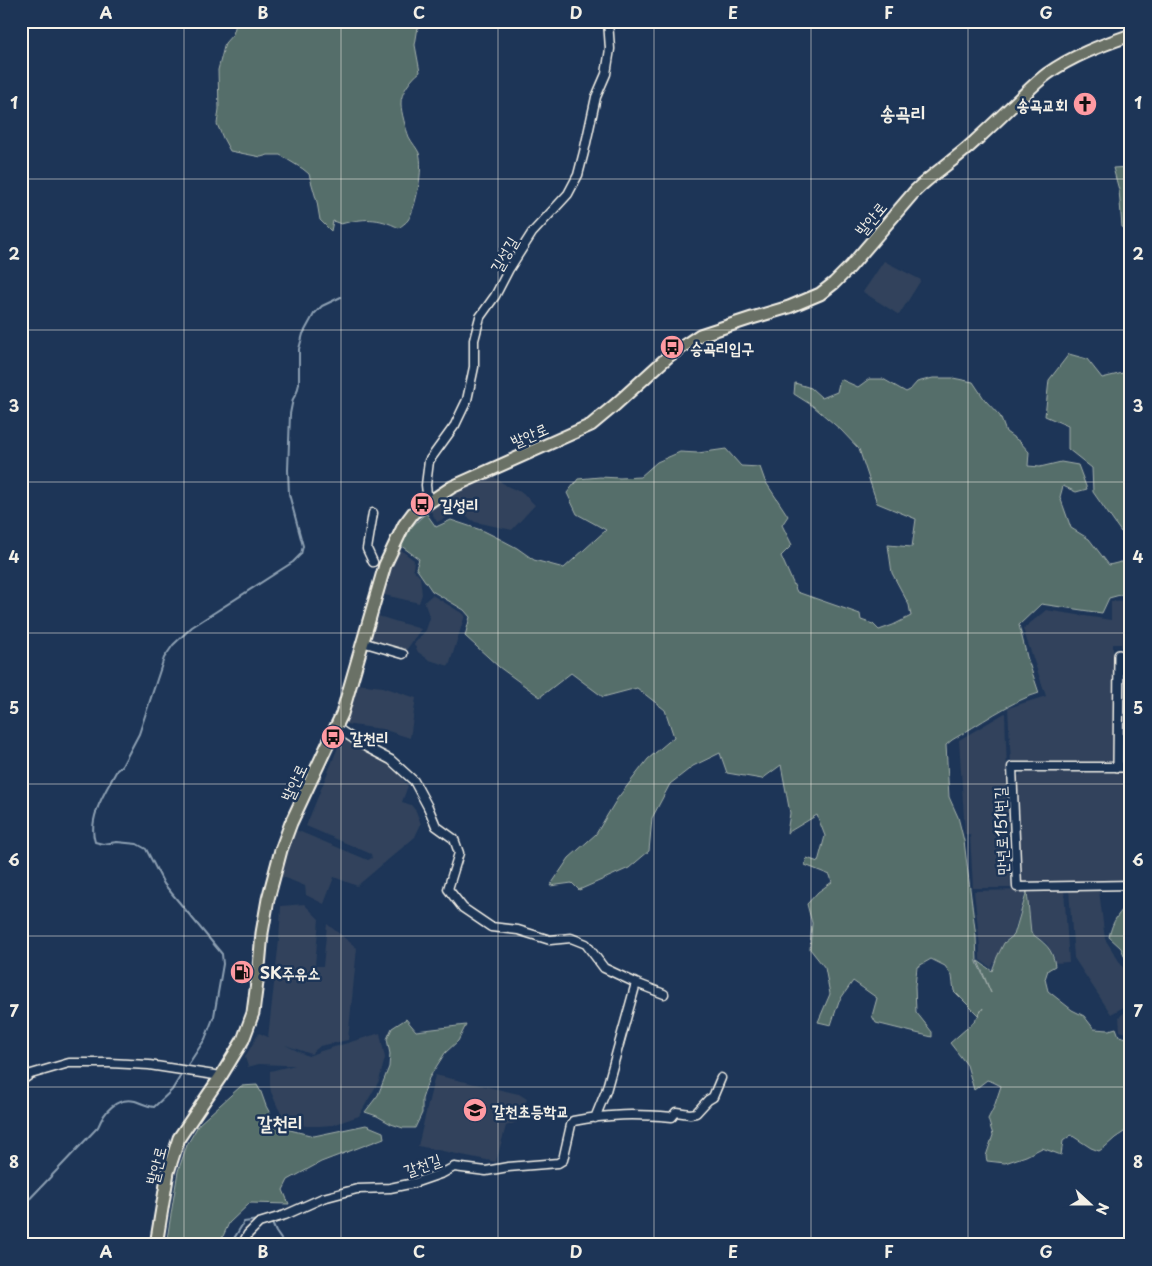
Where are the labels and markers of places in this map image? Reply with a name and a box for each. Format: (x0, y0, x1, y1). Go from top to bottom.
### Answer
church icon: 송곡교회 (1072, 91, 1098, 117)
place label: 송곡교회 (1017, 92, 1068, 116)
bus stop icon: 승곡리입구 (659, 334, 685, 360)
place label: 승곡리입구 (690, 335, 755, 359)
bus stop icon: 길성리 (409, 491, 435, 517)
place label: 길성리 (440, 492, 479, 516)
bus stop icon: 갈천리 (320, 724, 346, 750)
place label: 갈천리 (350, 725, 389, 749)
fuel station icon: SK주유소 (229, 959, 255, 985)
place label: SK주유소 (260, 960, 320, 984)
school or university icon: 갈천초등학교 (462, 1097, 488, 1123)
place label: 갈천초등학교 (492, 1098, 569, 1122)

